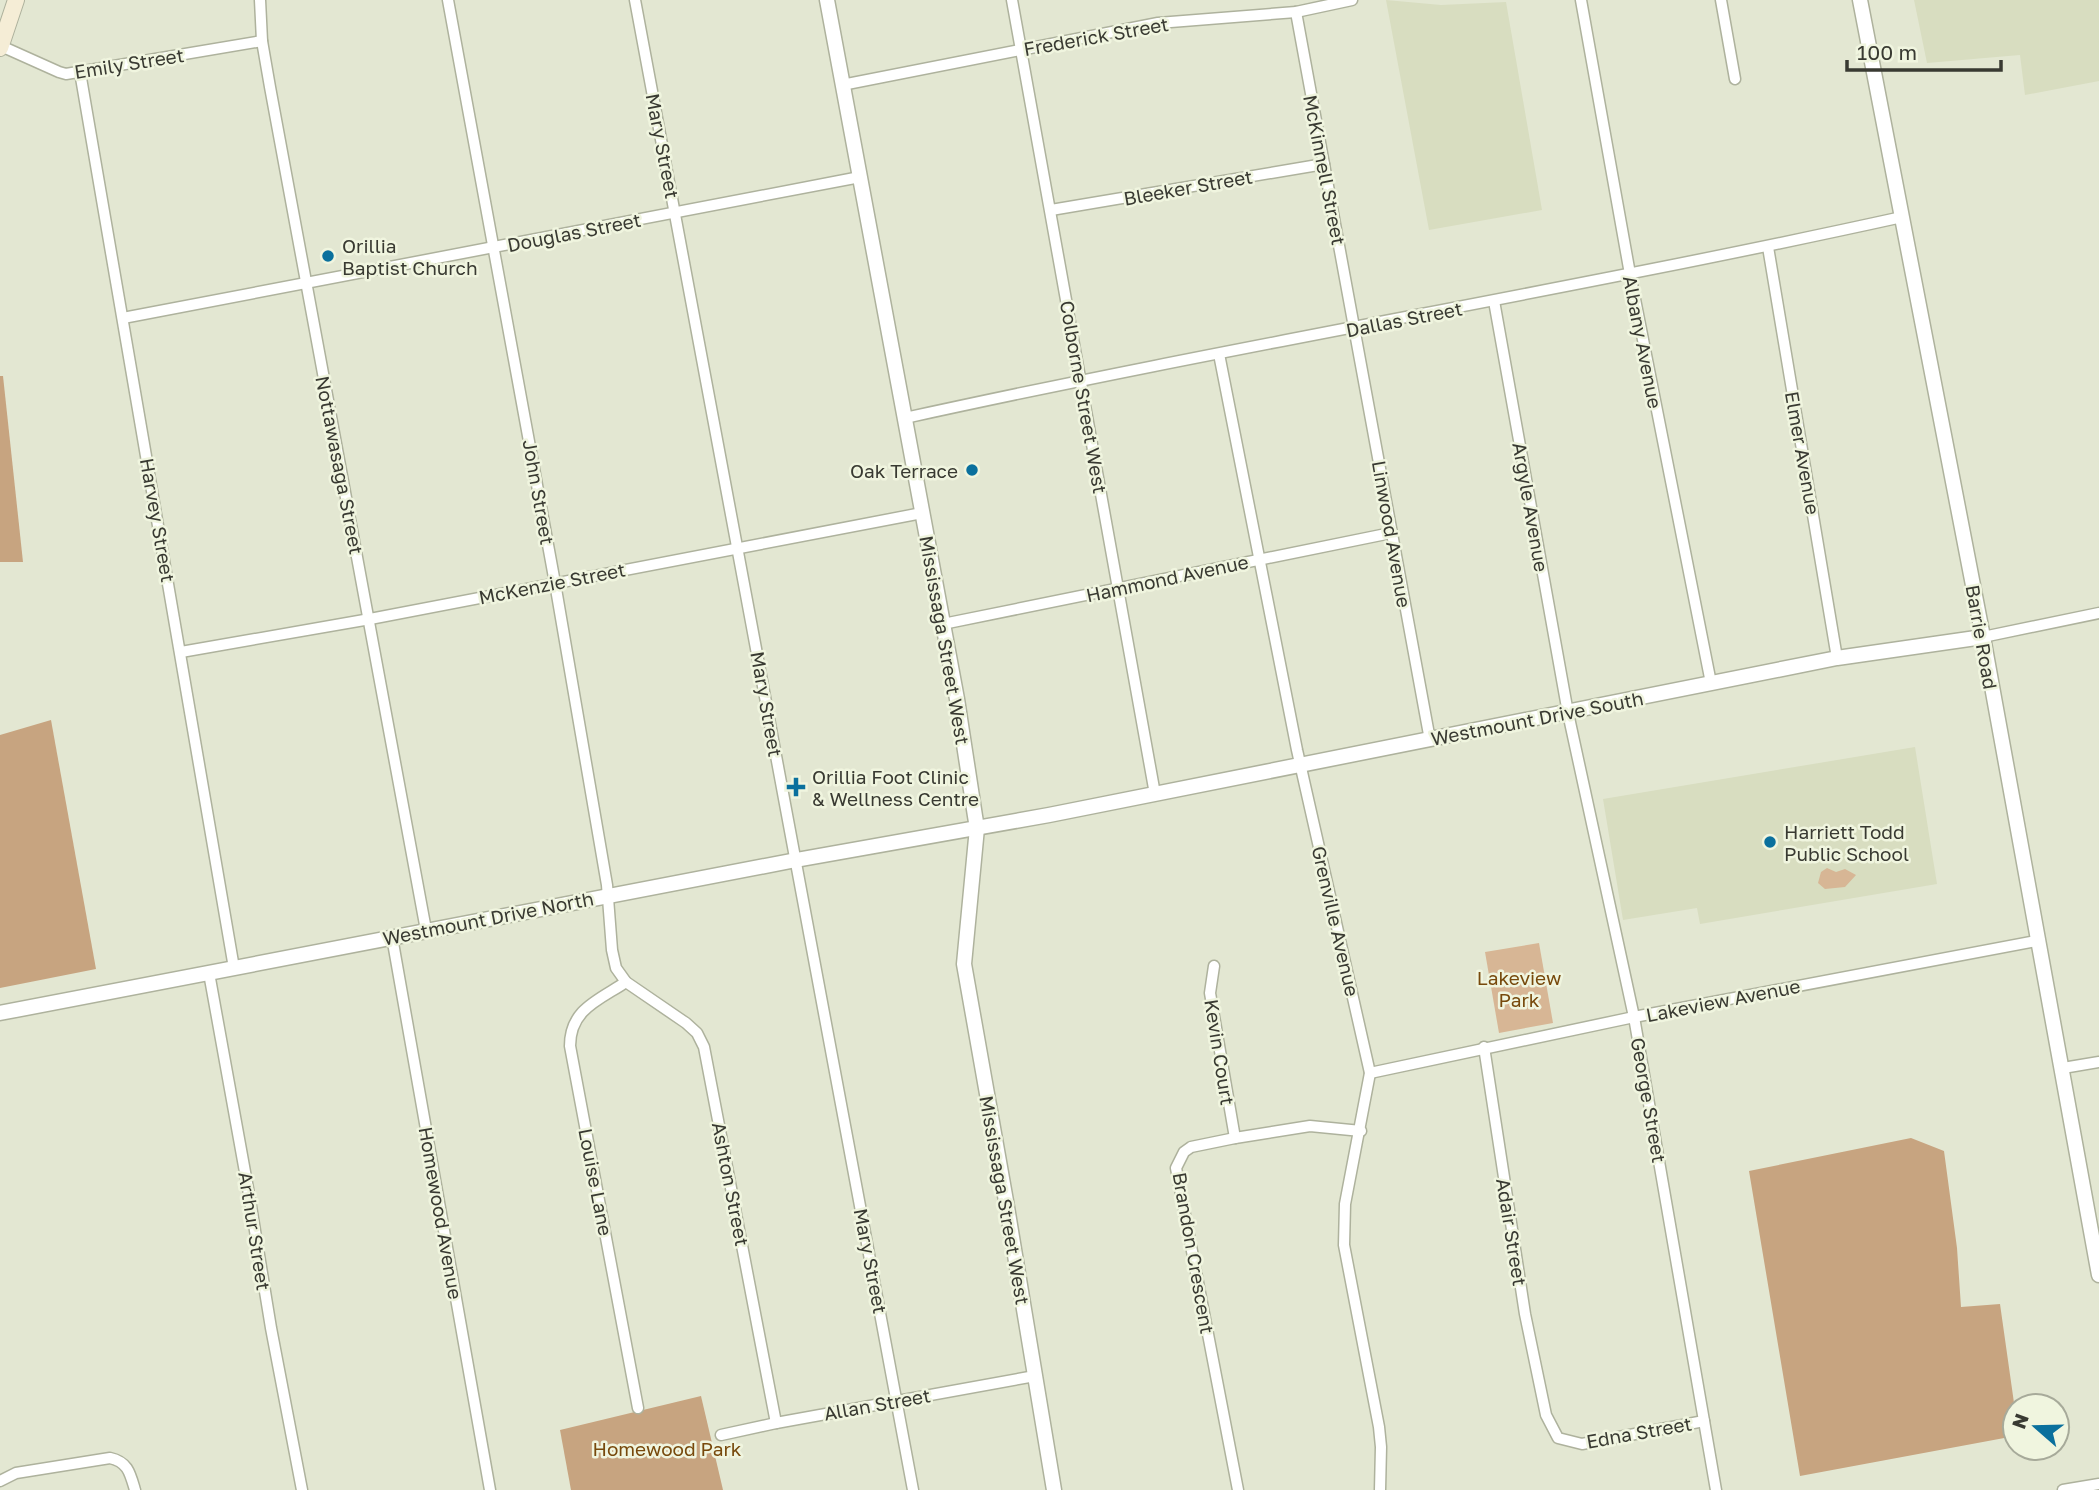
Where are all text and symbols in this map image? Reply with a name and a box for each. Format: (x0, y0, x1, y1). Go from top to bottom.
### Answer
street label: Frederick Street (1022, 12, 1170, 60)
scale bar (1847, 28, 2001, 72)
text: 100 m (1857, 39, 1917, 65)
street label: Emily Street (72, 43, 186, 83)
street label: Mary Street (642, 91, 684, 201)
street label: McKinnell Street (1299, 93, 1351, 247)
street label: Bleeker Street (1122, 164, 1254, 210)
street label: Douglas Street (505, 208, 643, 256)
place label: Orillia Baptist Church (342, 234, 478, 279)
marker: Orillia Baptist Church (320, 248, 336, 264)
street label: Albany Avenue (1619, 274, 1667, 410)
street label: Dallas Street (1344, 296, 1464, 342)
street label: Colborne Street West (1056, 299, 1112, 495)
street label: Nottawasaga Street (311, 374, 369, 556)
street label: Elmer Avenue (1781, 390, 1825, 516)
street label: John Street (518, 438, 560, 546)
street label: Argyle Avenue (1508, 440, 1554, 574)
street label: Harvey Street (136, 456, 180, 584)
place label: Oak Terrace (850, 459, 958, 482)
street label: Linwood Avenue (1368, 459, 1416, 609)
marker: Oak Terrace (964, 462, 980, 478)
street label: Mississaga Street West (915, 534, 975, 746)
street label: Hammond Avenue (1084, 550, 1250, 606)
street label: McKenzie Street (477, 558, 627, 608)
street label: Barrie Road (1961, 583, 2003, 691)
street label: Mary Street (746, 649, 788, 759)
street label: Westmount Drive South (1429, 686, 1645, 750)
place label: Orillia Foot Clinic & Wellness Centre (812, 765, 979, 810)
marker: Orillia Foot Clinic & Wellness Centre (786, 777, 806, 797)
place label: Harriett Todd Public School (1784, 820, 1909, 865)
marker: Harriett Todd Public School (1762, 834, 1778, 850)
street label: Grenville Avenue (1308, 844, 1364, 998)
street label: Westmount Drive North (381, 886, 595, 950)
park label: Lakeview Park (1477, 966, 1561, 1011)
street label: Lakeview Avenue (1644, 974, 1802, 1026)
street label: Kevin Court (1200, 997, 1240, 1107)
street label: George Street (1627, 1036, 1671, 1164)
street label: Mississaga Street West (975, 1094, 1035, 1306)
street label: Ashton Street (708, 1120, 754, 1248)
street label: Homewood Avenue (414, 1125, 468, 1301)
street label: Louise Lane (574, 1126, 618, 1238)
street label: Arthur Street (234, 1170, 276, 1292)
street label: Brandon Crescent (1168, 1170, 1220, 1336)
street label: Adair Street (1492, 1177, 1532, 1287)
street label: Mary Street (850, 1206, 892, 1316)
street label: Allan Street (822, 1383, 932, 1425)
north arrow (2001, 1392, 2071, 1462)
text: N (2006, 1410, 2033, 1432)
street label: Edna Street (1585, 1411, 1693, 1453)
park label: Homewood Park (592, 1437, 742, 1460)

